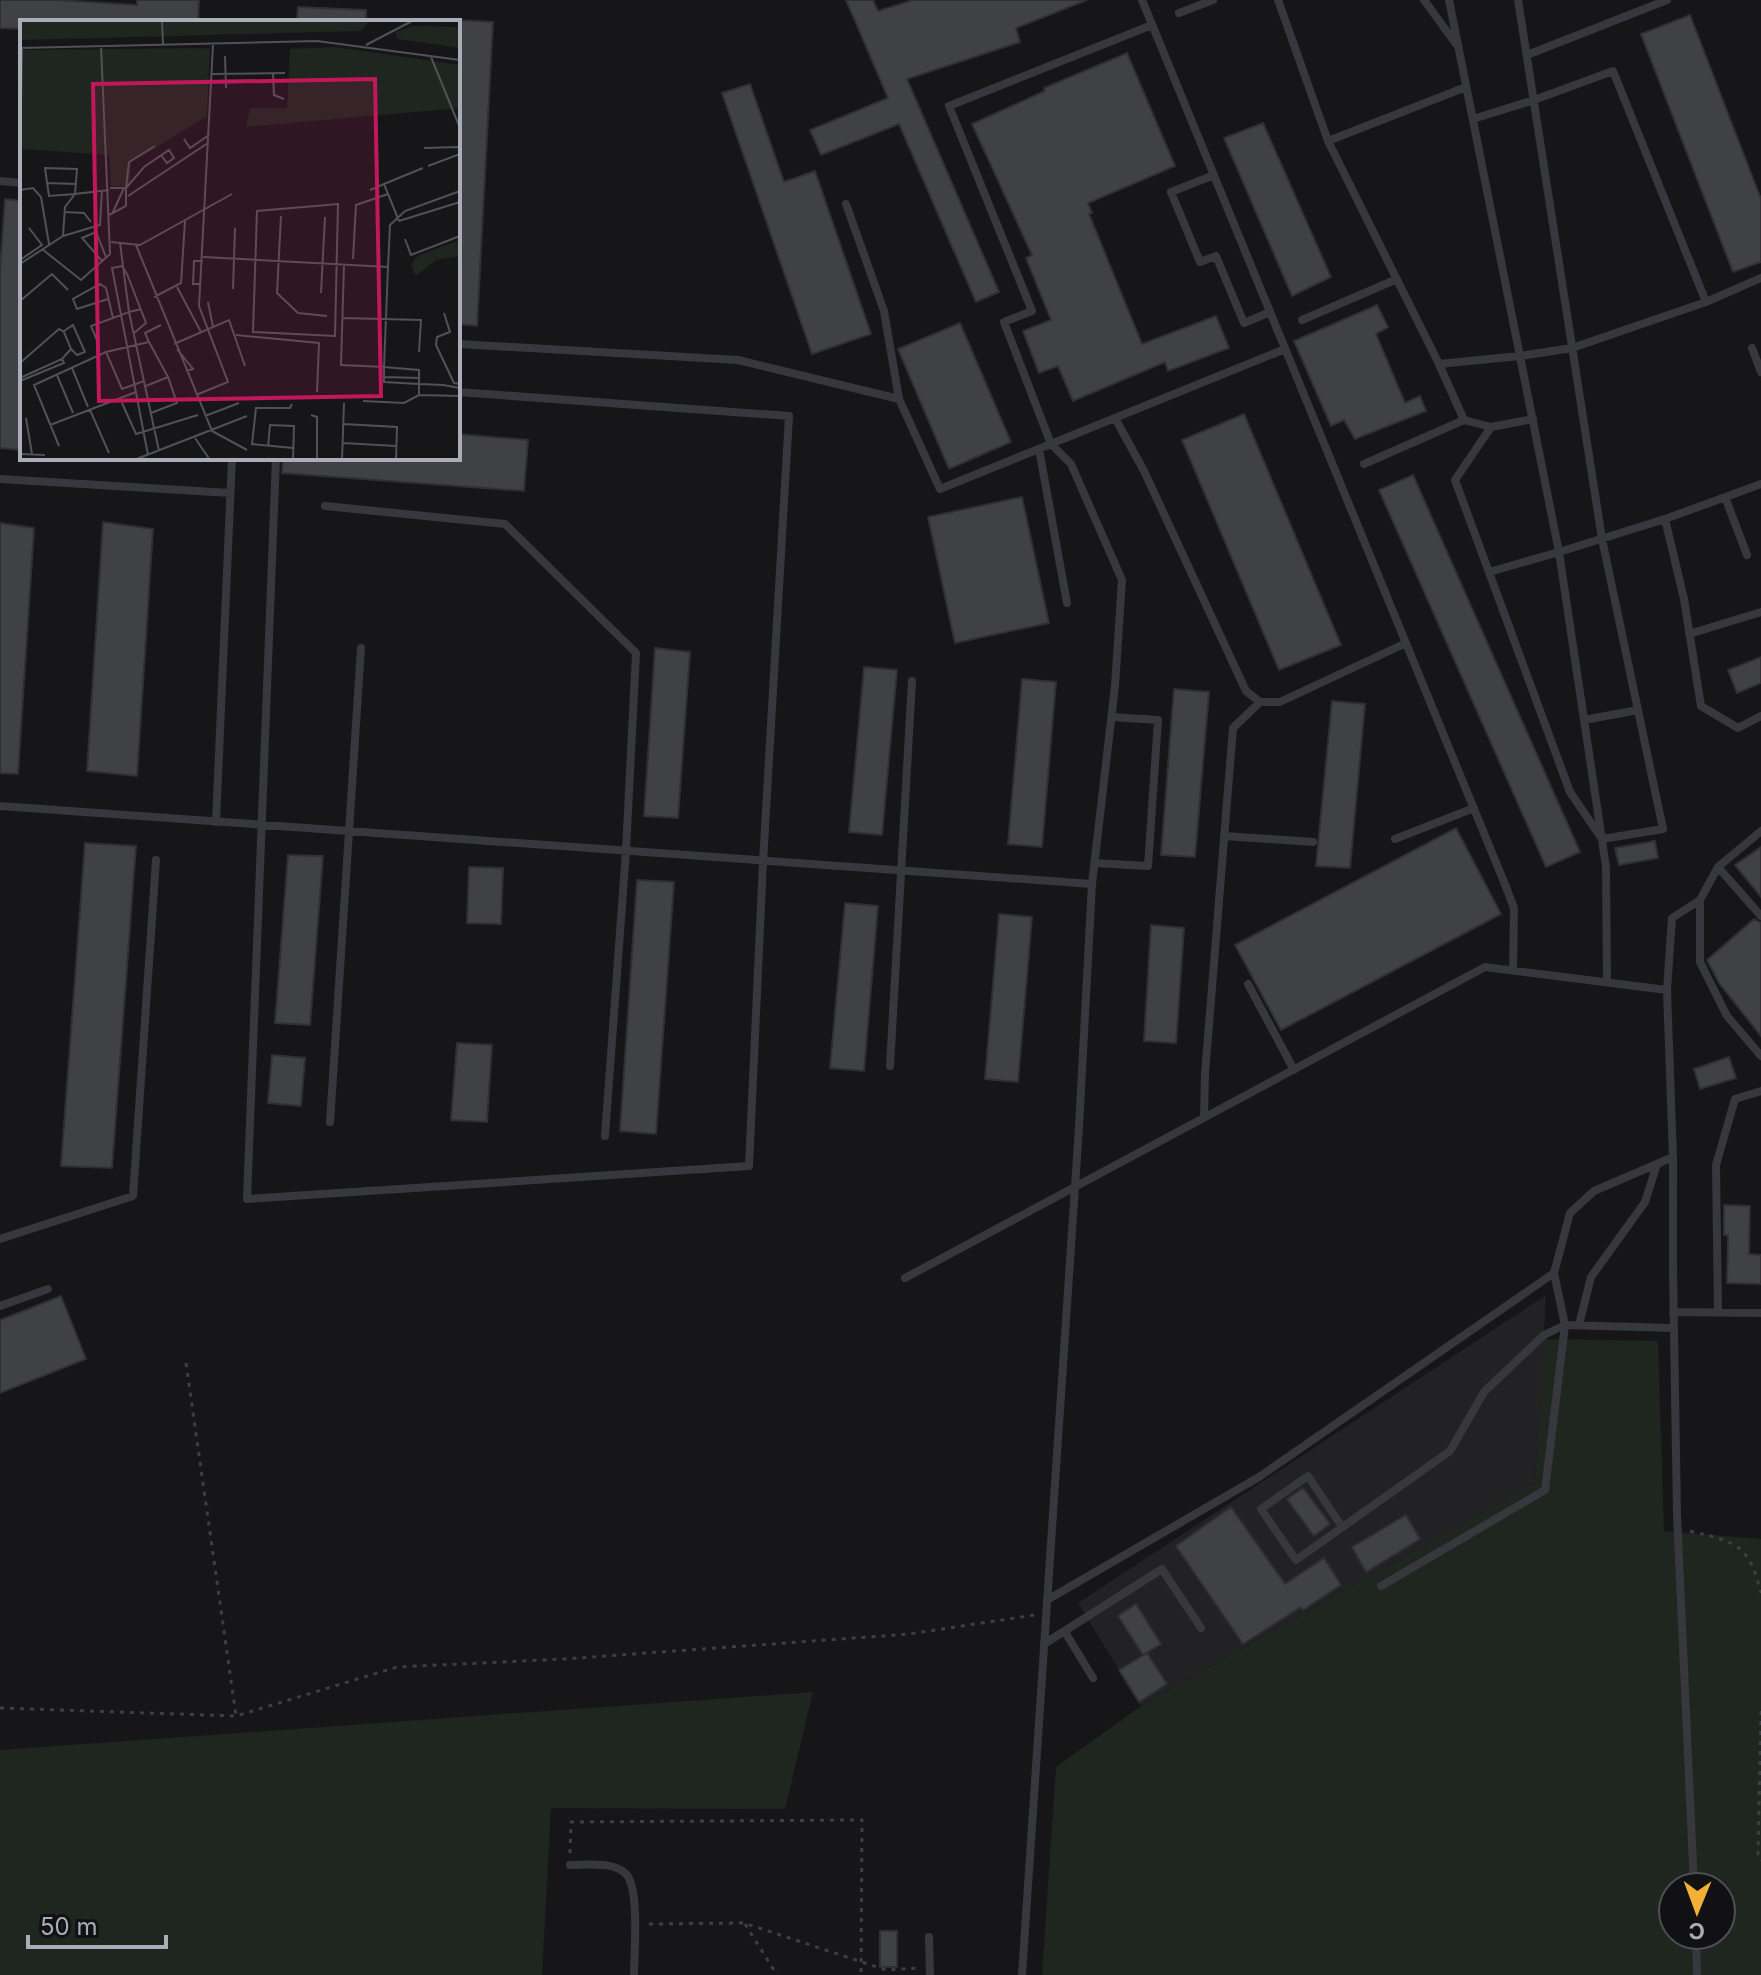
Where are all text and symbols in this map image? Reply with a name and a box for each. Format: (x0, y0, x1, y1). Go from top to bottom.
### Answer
inset map (20, 20, 460, 460)
north arrow (1657, 1871, 1737, 1951)
scale bar (28, 1899, 166, 1949)
text: 50 m (40, 1912, 98, 1941)
text: С (1688, 1918, 1705, 1944)

